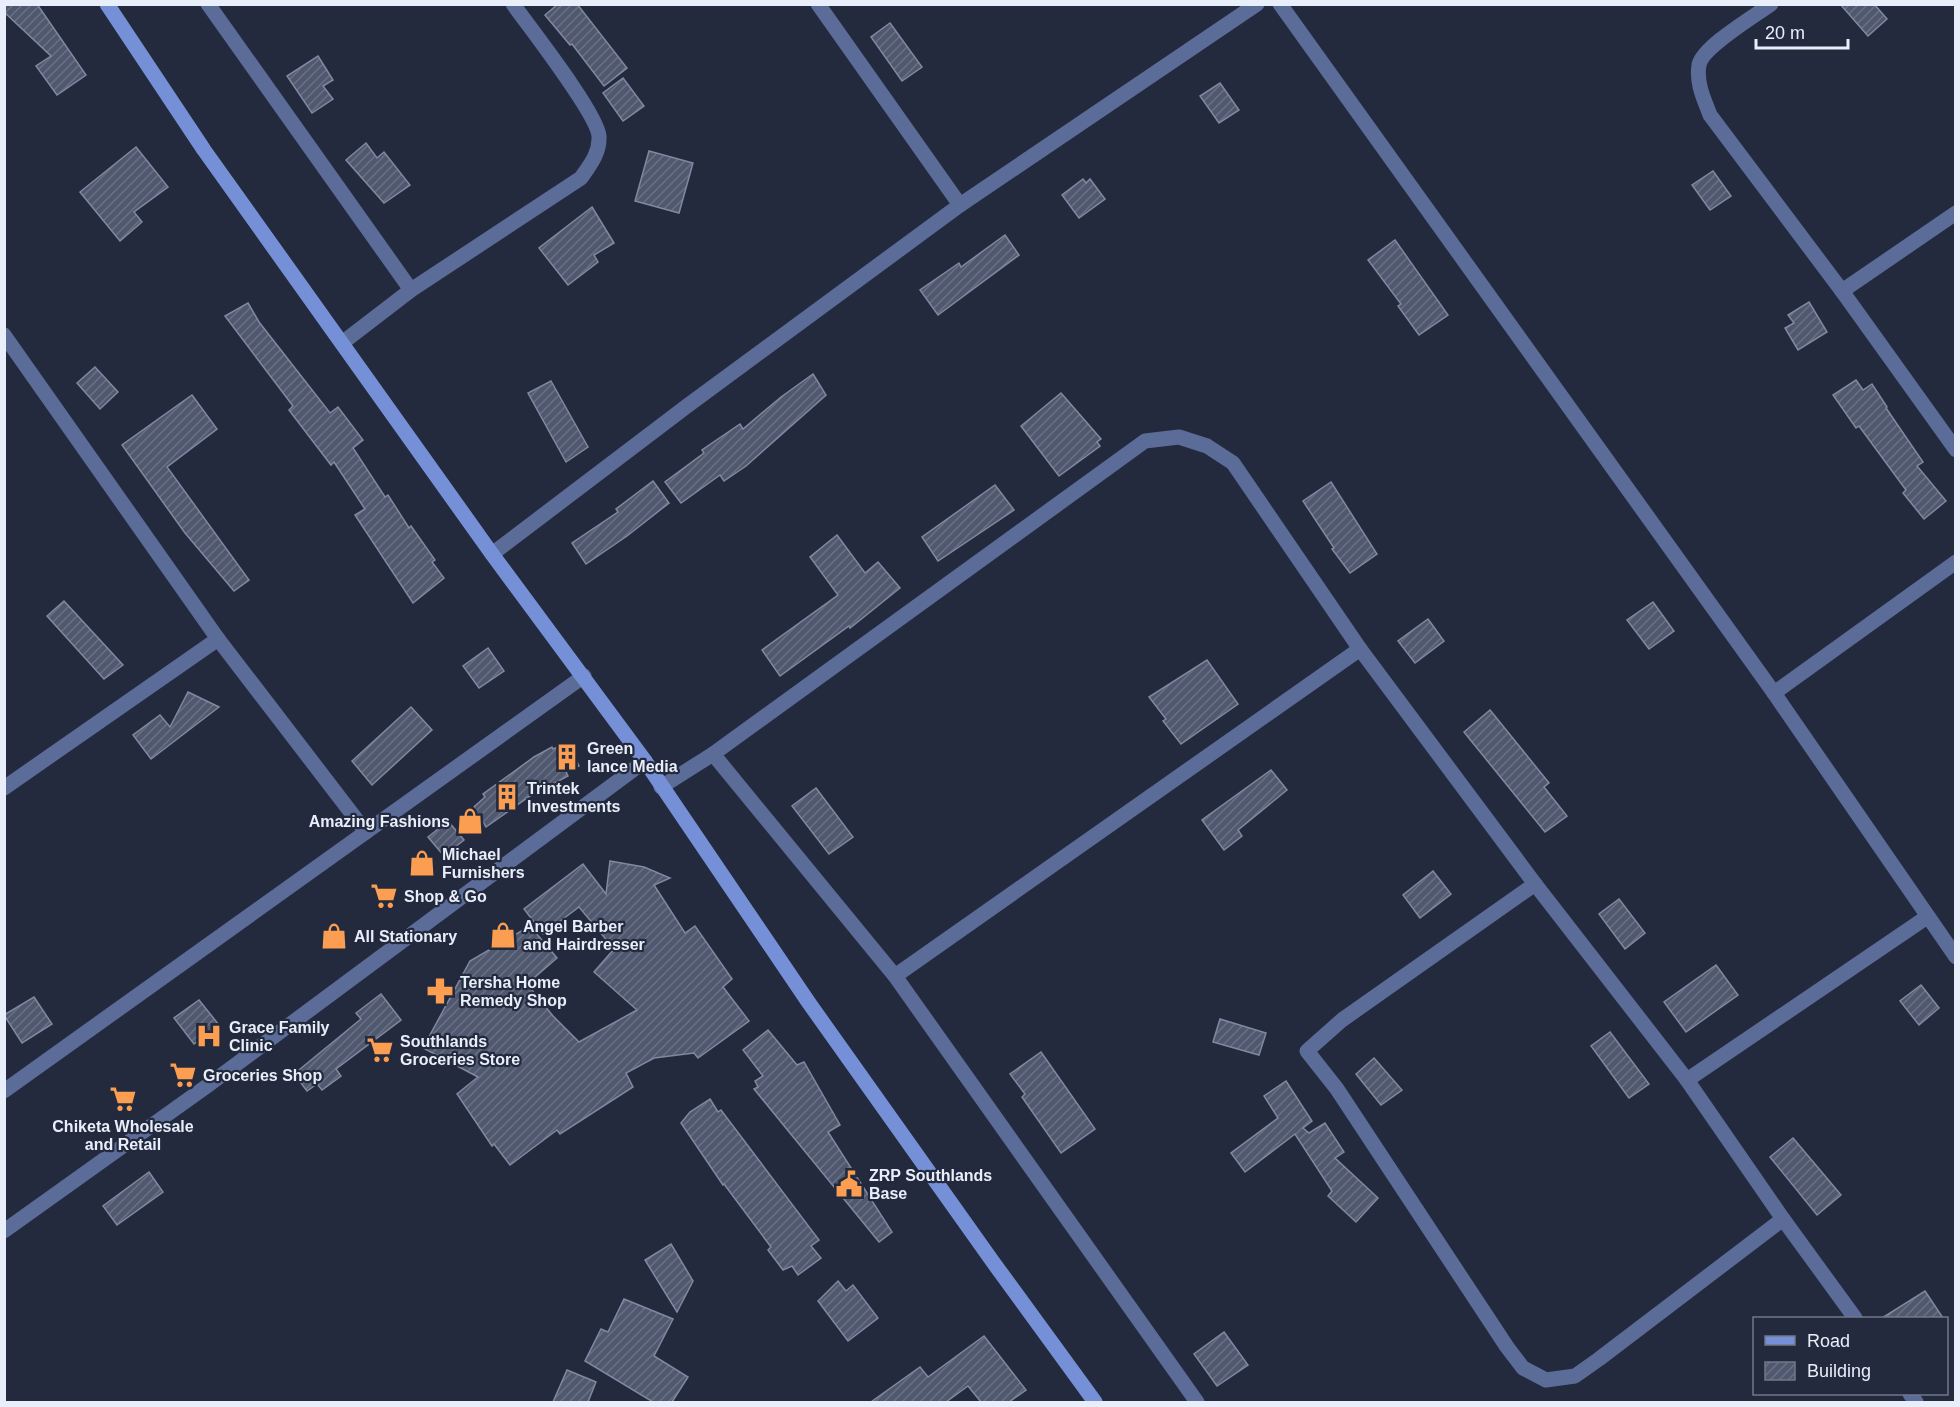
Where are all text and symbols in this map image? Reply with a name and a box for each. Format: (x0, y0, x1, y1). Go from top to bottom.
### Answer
scale bar (1756, 12, 1848, 50)
text: 20 m (1765, 23, 1805, 43)
place label: Green lance Media (587, 740, 678, 775)
building icon: Green lance Media (552, 742, 582, 772)
place label: Trintek Investments (527, 780, 620, 815)
building icon: Trintek Investments (492, 782, 522, 812)
shop icon: Amazing Fashions (455, 806, 485, 836)
place label: Amazing Fashions (309, 813, 450, 830)
place label: Michael Furnishers (442, 846, 525, 881)
shop icon: Michael Furnishers (407, 848, 437, 878)
supermarket icon: Shop & Go (369, 881, 399, 911)
place label: Shop & Go (404, 888, 487, 905)
place label: Angel Barber and Hairdresser (523, 918, 645, 953)
shop icon: Angel Barber and Hairdresser (488, 920, 518, 950)
shop icon: All Stationary (319, 921, 349, 951)
place label: All Stationary (354, 928, 457, 945)
place label: Tersha Home Remedy Shop (460, 974, 567, 1009)
pharmacy icon: Tersha Home Remedy Shop (425, 976, 455, 1006)
place label: Grace Family Clinic (229, 1019, 330, 1054)
hospital icon: Grace Family Clinic (194, 1021, 224, 1051)
place label: Southlands Groceries Store (400, 1033, 520, 1068)
supermarket icon: Southlands Groceries Store (365, 1035, 395, 1065)
supermarket icon: Groceries Shop (168, 1060, 198, 1090)
place label: Groceries Shop (203, 1067, 322, 1084)
supermarket icon: Chiketa Wholesale and Retail (108, 1084, 138, 1114)
place label: Chiketa Wholesale and Retail (52, 1118, 194, 1153)
place label: ZRP Southlands Base (869, 1167, 992, 1202)
public building icon: ZRP Southlands Base (834, 1169, 864, 1199)
legend (1753, 1317, 1948, 1395)
text: Road (1807, 1331, 1850, 1351)
text: Building (1807, 1361, 1871, 1381)

